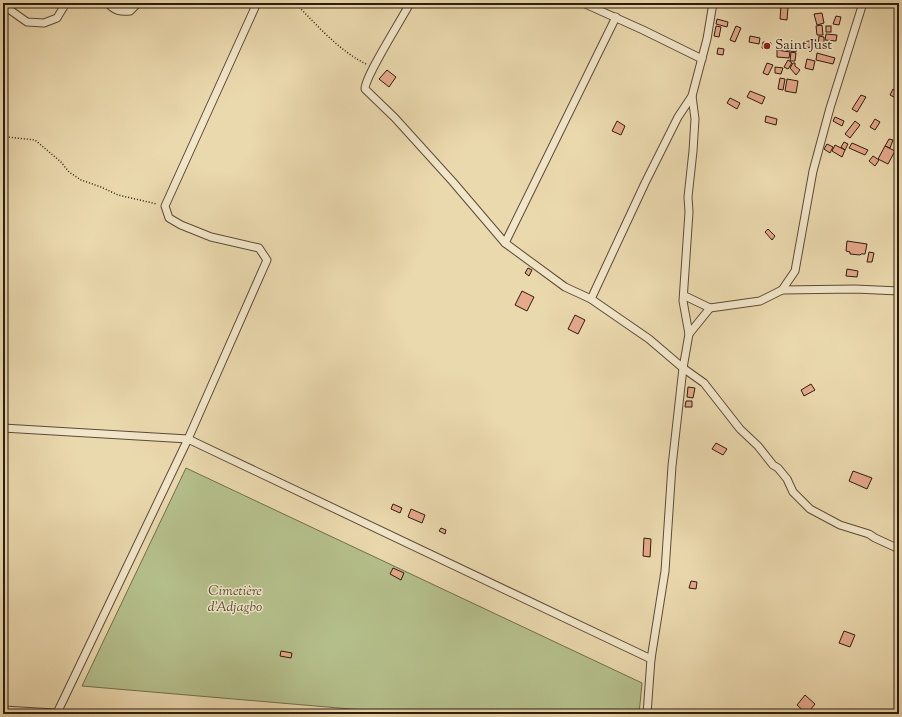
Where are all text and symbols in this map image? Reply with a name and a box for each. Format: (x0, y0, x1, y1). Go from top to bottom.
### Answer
place label: Saint Just (775, 36, 832, 56)
marker: Saint Just (762, 41, 772, 51)
park label: Cimetière d'Adjagbo (208, 582, 262, 618)

